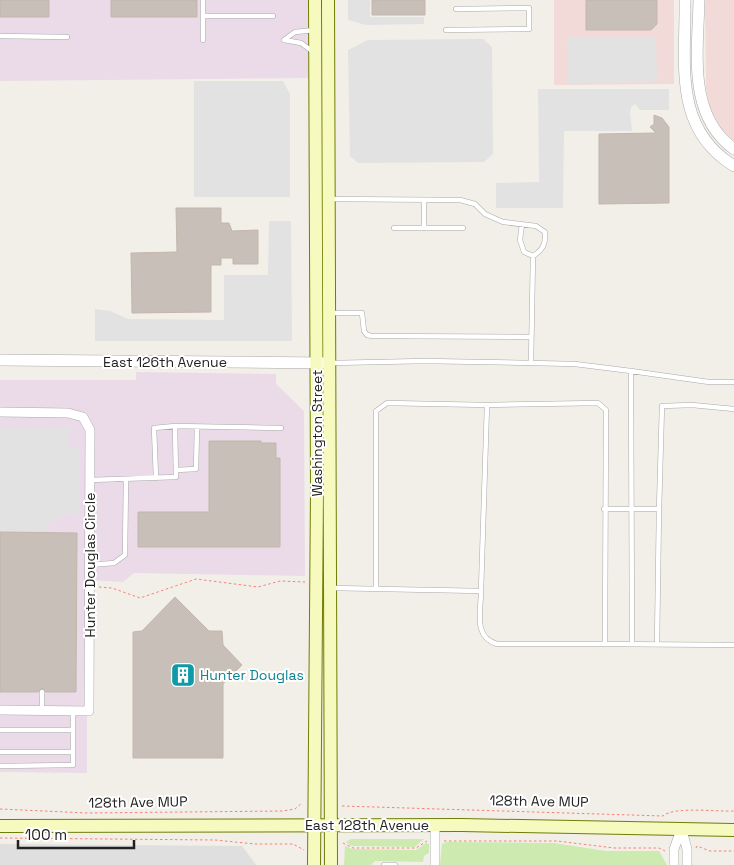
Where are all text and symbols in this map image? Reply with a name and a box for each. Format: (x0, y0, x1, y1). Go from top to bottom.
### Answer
street label: East 126th Avenue (103, 353, 227, 371)
street label: Washington Street (308, 370, 326, 496)
street label: Hunter Douglas Circle (81, 493, 99, 637)
building icon: Hunter Douglas (170, 662, 196, 688)
place label: Hunter Douglas (200, 666, 304, 684)
street label: 128th Ave MUP (489, 791, 589, 811)
street label: 128th Ave MUP (88, 792, 188, 812)
street label: East 128th Avenue (305, 816, 429, 834)
scale bar (18, 818, 134, 850)
text: 100 m (25, 825, 67, 844)

